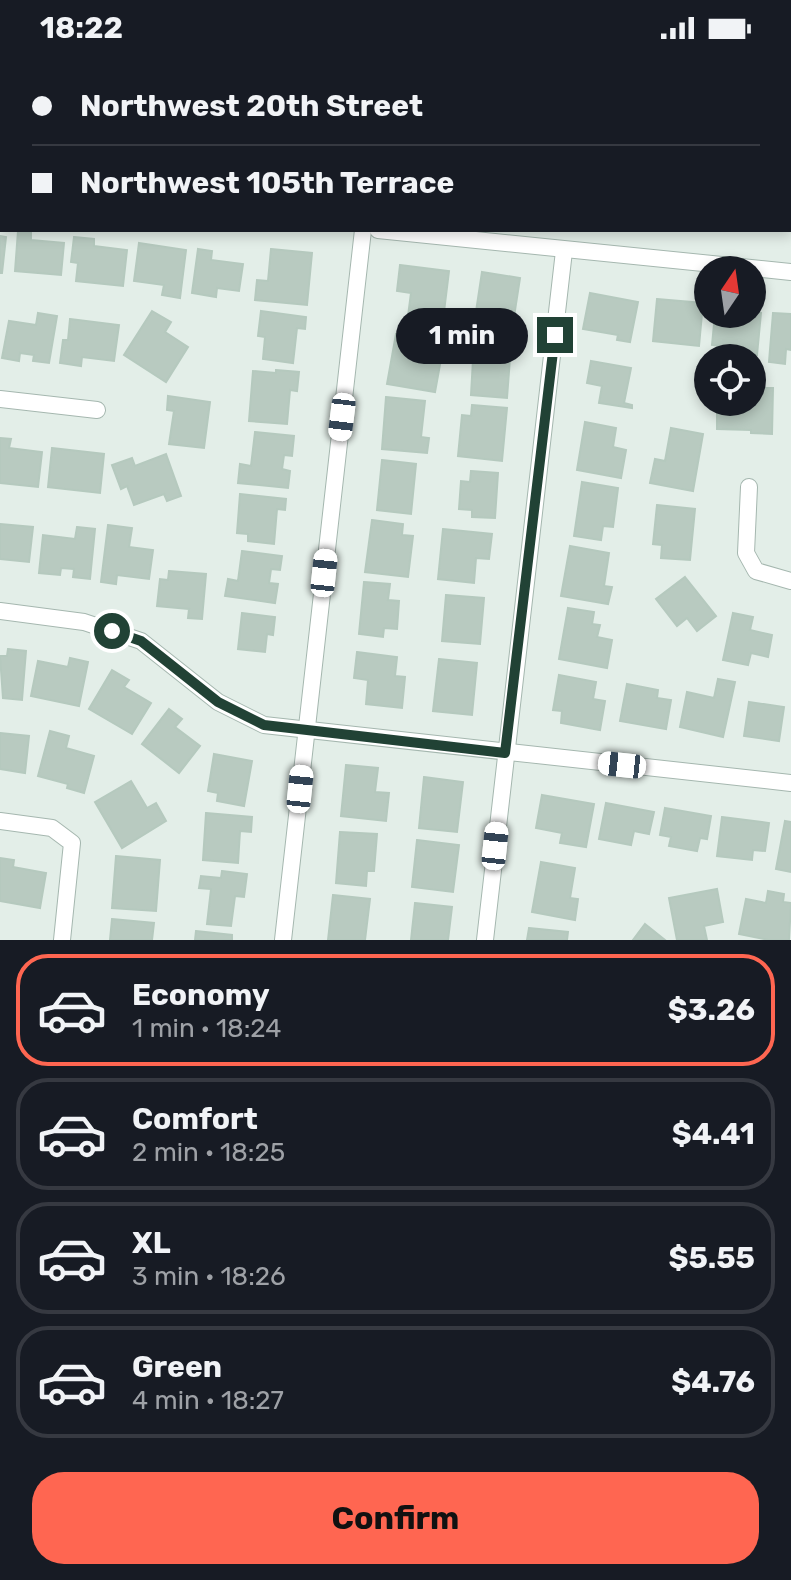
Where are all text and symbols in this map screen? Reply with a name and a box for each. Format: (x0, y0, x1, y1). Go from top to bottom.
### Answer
text: 18:22 (40, 10, 123, 46)
text: Northwest 20th Street (80, 88, 423, 124)
text: Northwest 105th Terrace (80, 165, 454, 201)
north arrow (694, 256, 766, 328)
map controls (694, 256, 766, 416)
callout: 1 min (395, 307, 527, 363)
route end (537, 317, 573, 353)
text: 1 min (429, 320, 495, 351)
button: locate (694, 344, 766, 416)
car (327, 392, 357, 442)
car (310, 548, 338, 598)
route start (94, 613, 130, 649)
car (597, 751, 647, 779)
car (286, 764, 314, 814)
car (481, 821, 509, 871)
icon: car (36, 974, 108, 1046)
text: Economy (132, 977, 270, 1013)
text: $3.26 (668, 992, 755, 1028)
text: 1 min · 18:24 (132, 1013, 281, 1044)
icon: car (36, 1098, 108, 1170)
text: Comfort (132, 1101, 258, 1137)
text: $4.41 (672, 1116, 755, 1152)
text: 2 min · 18:25 (132, 1137, 285, 1168)
icon: car (36, 1222, 108, 1294)
text: XL (132, 1225, 171, 1261)
text: $5.55 (668, 1240, 755, 1276)
text: 3 min · 18:26 (132, 1261, 286, 1292)
icon: car (36, 1346, 108, 1418)
text: Green (132, 1349, 222, 1385)
text: $4.76 (671, 1364, 755, 1400)
text: 4 min · 18:27 (132, 1385, 284, 1416)
button: Confirm (32, 1472, 759, 1564)

